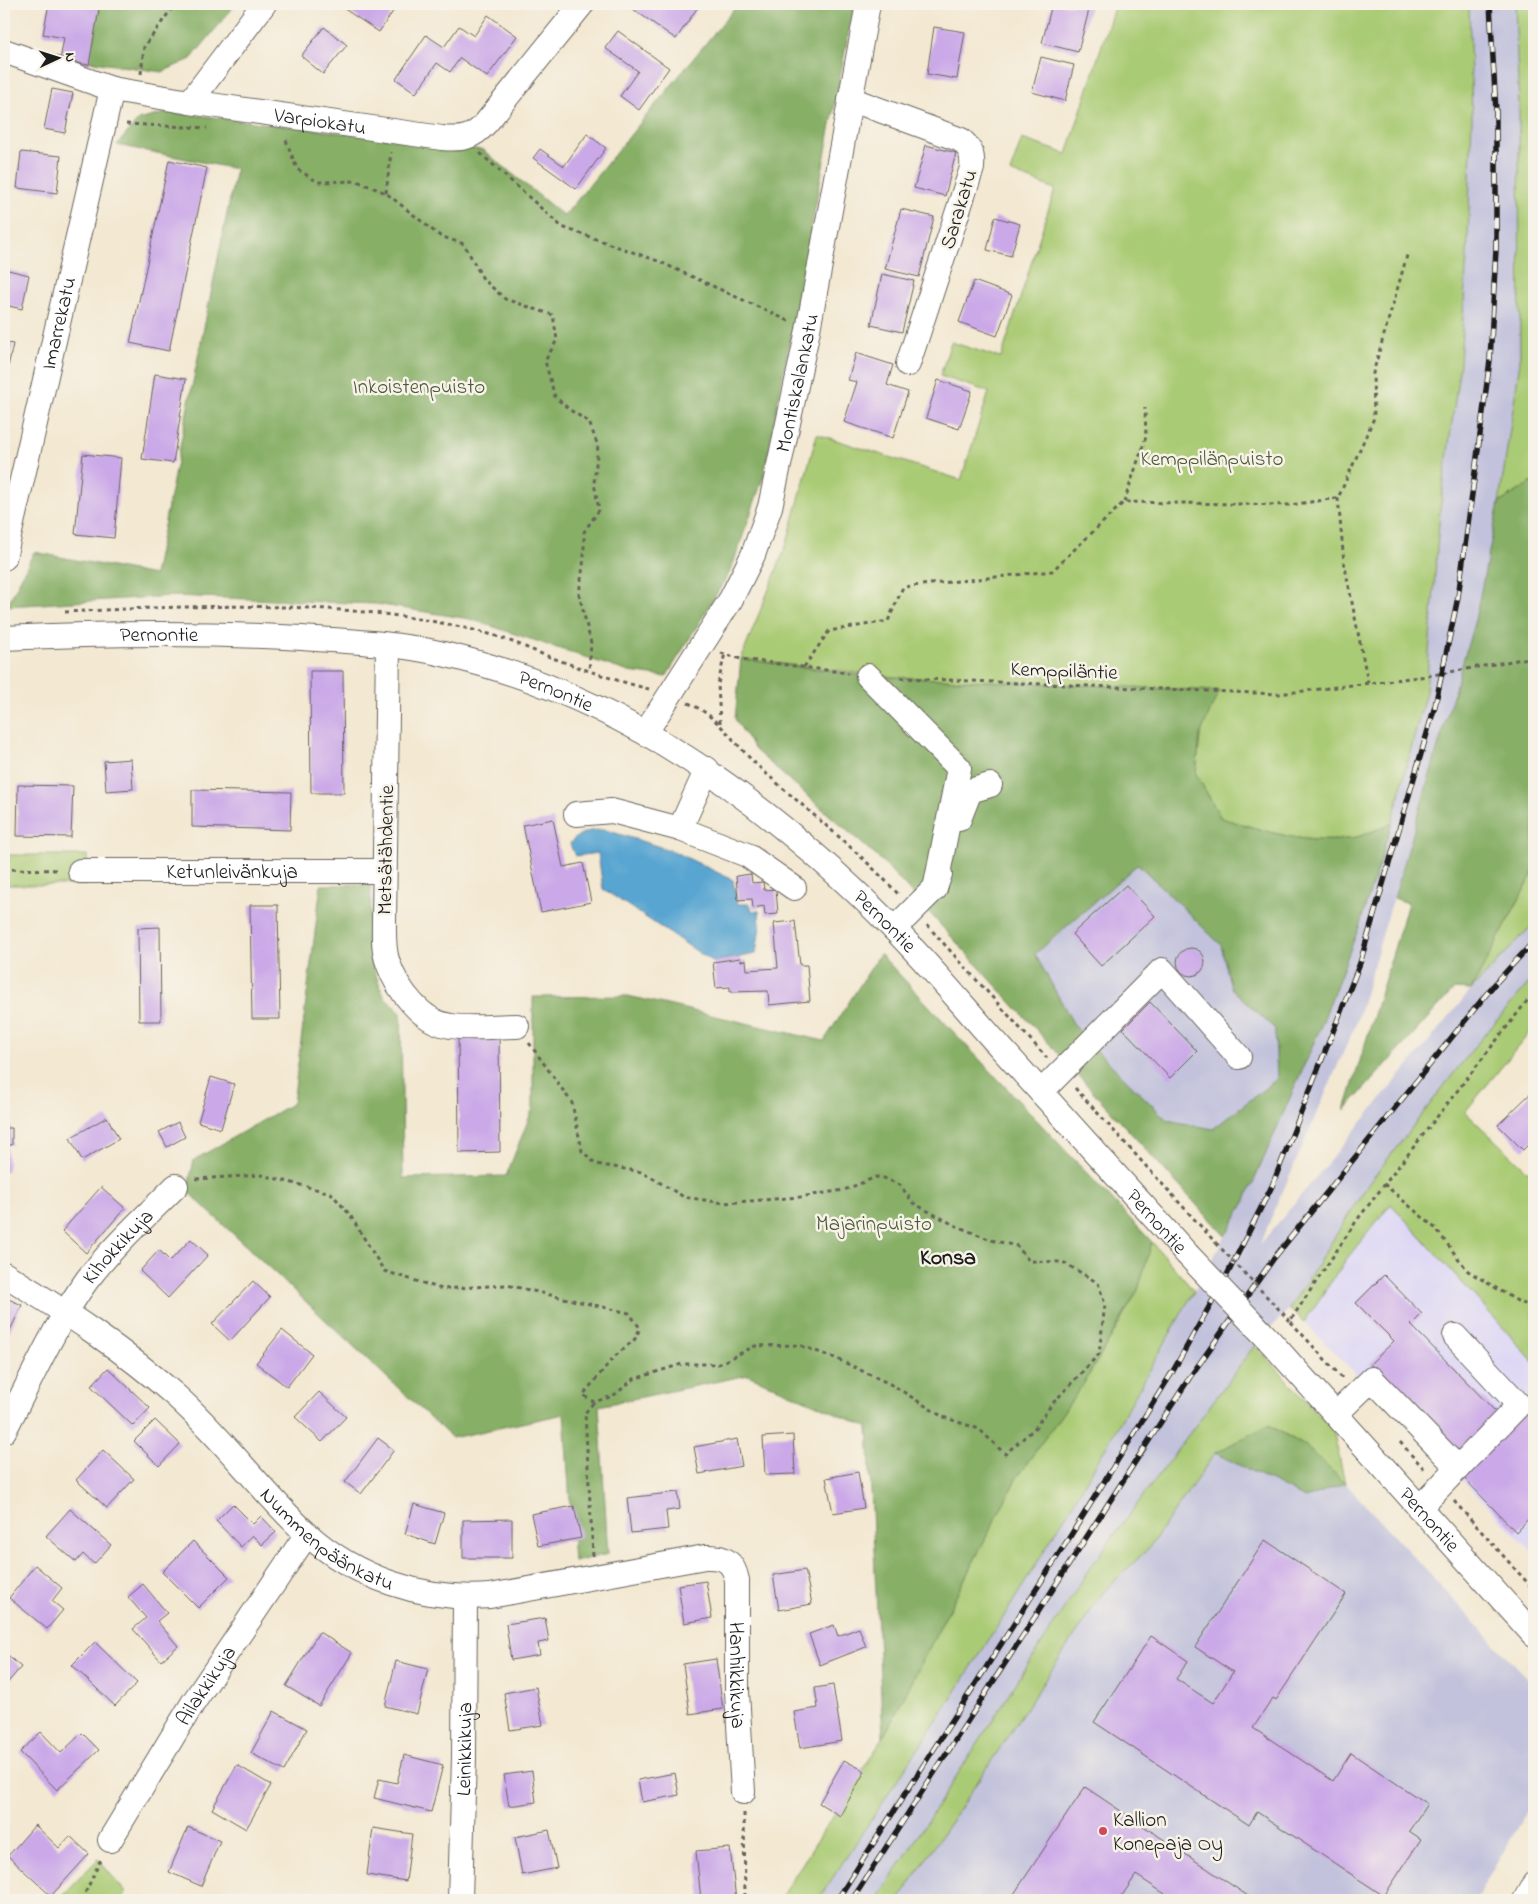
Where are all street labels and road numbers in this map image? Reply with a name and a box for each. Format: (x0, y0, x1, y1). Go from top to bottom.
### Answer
street label: Varpiokatu (271, 101, 368, 144)
street label: Sarakatu (934, 166, 986, 253)
street label: Imarrekatu (35, 274, 85, 373)
street label: Montiskalankatu (769, 311, 828, 455)
street label: Pernontie (119, 621, 199, 651)
street label: Kemppiläntie (1010, 655, 1119, 689)
street label: Pernontie (514, 664, 598, 721)
street label: Metsätähdentie (371, 784, 403, 915)
street label: Ketunleivänkuja (166, 858, 298, 888)
street label: Pernontie (846, 884, 923, 961)
street label: Pernontie (1118, 1183, 1194, 1262)
street label: Kihokkikuja (76, 1203, 161, 1291)
street label: Nummenpäänkatu (252, 1481, 398, 1600)
street label: Pernontie (1391, 1481, 1466, 1560)
street label: Hanhikkikuja (720, 1622, 752, 1729)
street label: Ailakkikuja (170, 1640, 245, 1732)
street label: Leinikkikuja (450, 1702, 481, 1797)

